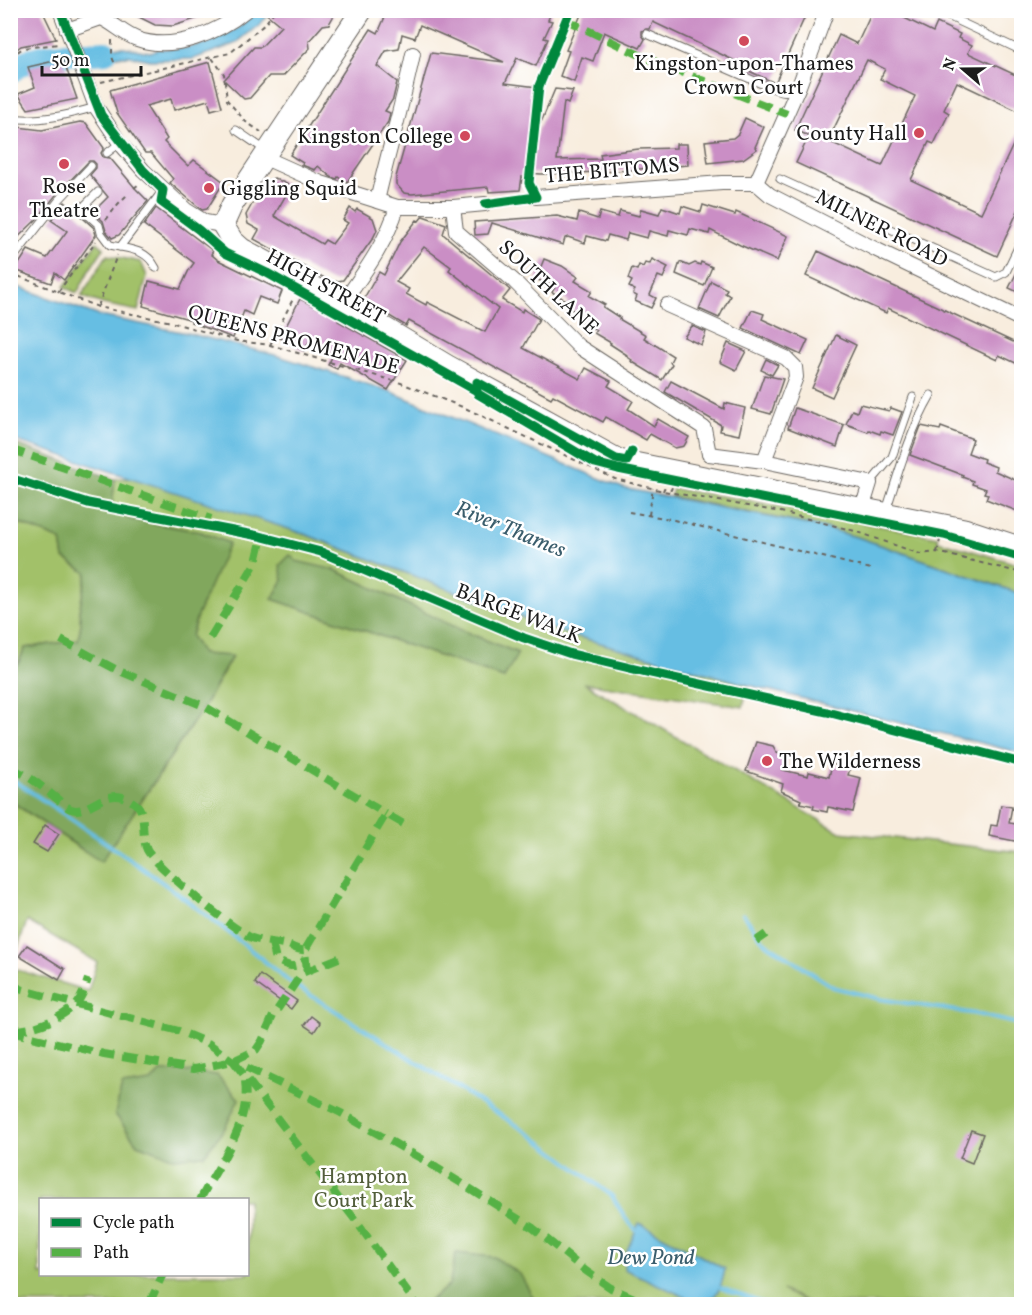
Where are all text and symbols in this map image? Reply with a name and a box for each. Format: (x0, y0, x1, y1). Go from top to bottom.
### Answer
marker: Kingston-upon-Thames Crown Court (737, 34, 751, 48)
scale bar (42, 39, 141, 77)
north arrow (933, 39, 993, 99)
text: 50 m (51, 49, 90, 74)
place label: Kingston-upon-Thames Crown Court (634, 50, 854, 103)
text: N (938, 55, 963, 74)
place label: County Hall (797, 120, 907, 149)
place label: Kingston College (297, 123, 453, 152)
marker: County Hall (912, 126, 926, 140)
marker: Kingston College (458, 129, 472, 143)
street label: THE BITTOMS (544, 151, 681, 192)
marker: Rose Theatre (57, 157, 71, 171)
place label: Rose Theatre (29, 173, 99, 226)
place label: Giggling Squid (221, 175, 357, 204)
marker: Giggling Squid (202, 181, 216, 195)
street label: MILNER ROAD (810, 184, 952, 275)
street label: SOUTH LANE (491, 234, 605, 342)
street label: HIGH STREET (260, 242, 390, 332)
street label: QUEENS PROMENADE (185, 298, 403, 383)
water label: River Thames (450, 494, 570, 566)
street label: BARGE WALK (451, 577, 586, 652)
place label: The Wilderness (779, 748, 921, 777)
marker: The Wilderness (760, 754, 774, 768)
park label: Hampton Court Park (314, 1163, 415, 1216)
legend (39, 1198, 249, 1276)
text: Cycle path (93, 1211, 175, 1236)
text: Path (93, 1241, 129, 1266)
water label: Dew Pond (607, 1243, 695, 1274)

